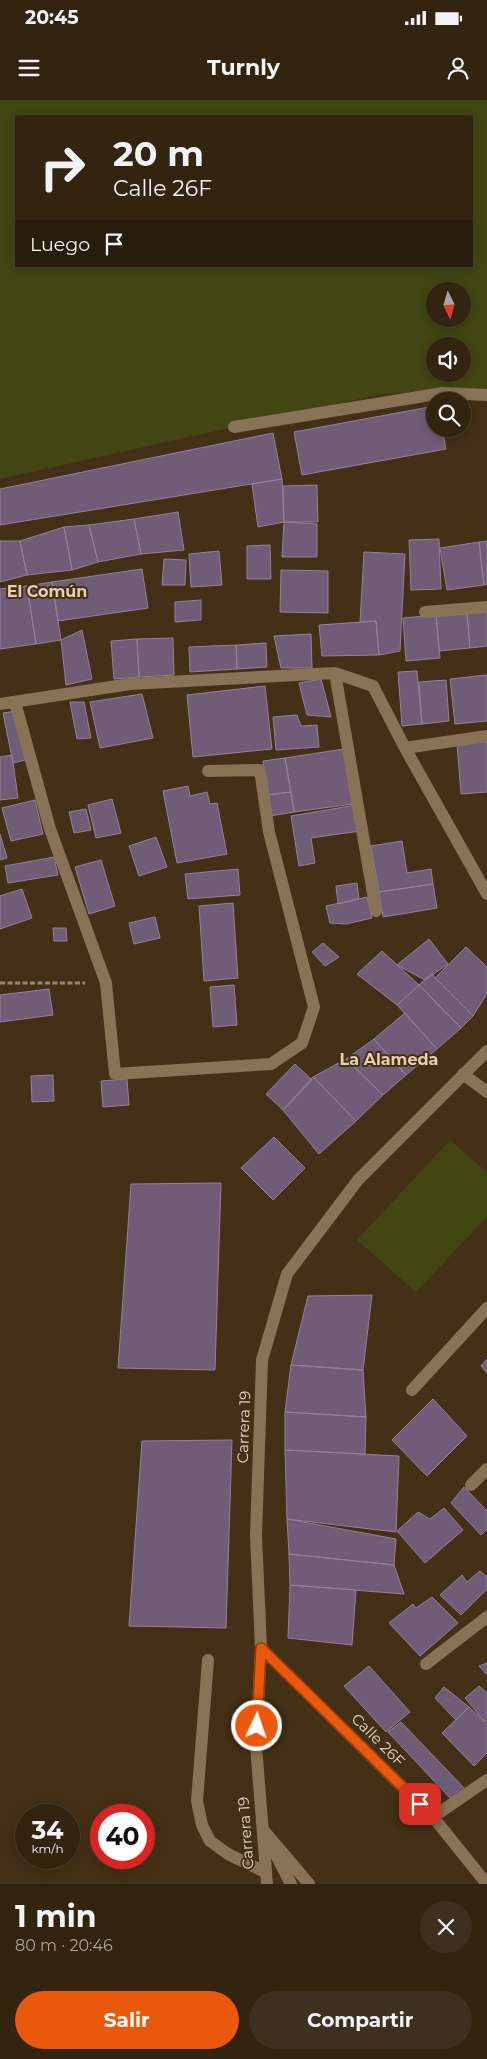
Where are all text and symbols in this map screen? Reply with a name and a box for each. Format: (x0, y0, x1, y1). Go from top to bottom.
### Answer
text: 20:45 (25, 6, 79, 29)
icon: menu (15, 54, 43, 82)
text: Turnly (207, 54, 280, 81)
icon: person (444, 54, 472, 82)
text: 20 m (113, 132, 204, 175)
icon: right (30, 135, 95, 200)
text: Calle 26F (113, 175, 212, 202)
icon: arrive (100, 230, 128, 258)
text: Luego (30, 233, 90, 256)
north arrow (426, 282, 471, 328)
map controls (426, 282, 471, 437)
button: sound (426, 337, 471, 382)
button: search (426, 392, 471, 437)
district label: El Común (7, 582, 87, 601)
district label: La Alameda (340, 1050, 438, 1069)
street label: Carrera 19 (233, 1390, 254, 1464)
position arrow (230, 1699, 282, 1751)
street label: Calle 26F (348, 1709, 409, 1770)
pin (399, 1783, 441, 1825)
icon: arrive (406, 1790, 434, 1818)
street label: Carrera 19 (233, 1796, 258, 1870)
speed limit sign: 40 (90, 1804, 155, 1869)
text: 34 (31, 1815, 64, 1845)
text: km/h (31, 1841, 64, 1856)
text: 1 min (15, 1898, 96, 1935)
button: close (420, 1901, 472, 1953)
text: 80 m · 20:46 (15, 1936, 113, 1955)
button: Salir (15, 1991, 239, 2049)
button: Compartir (249, 1991, 472, 2049)

